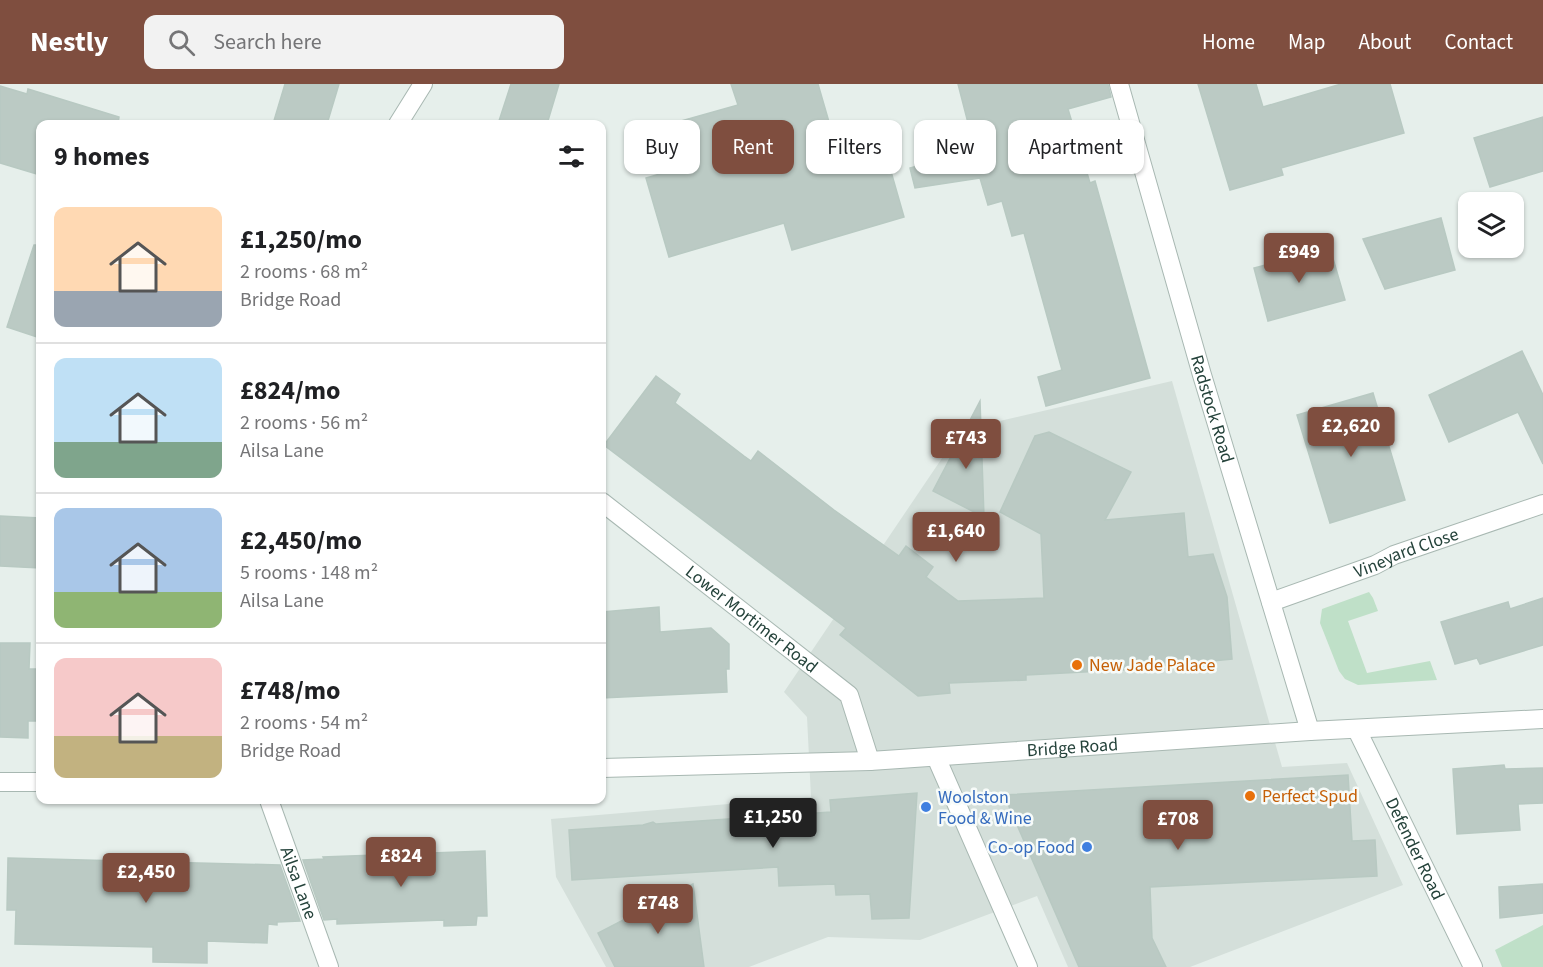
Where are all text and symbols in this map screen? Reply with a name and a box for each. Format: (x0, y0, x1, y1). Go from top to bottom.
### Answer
search box (144, 15, 564, 69)
text: Nestly (30, 22, 108, 62)
icon: search (165, 26, 198, 59)
text: Search here (213, 26, 322, 58)
text: Home (1202, 27, 1255, 57)
text: Map (1288, 27, 1326, 57)
text: About (1359, 27, 1411, 57)
text: Contact (1444, 27, 1513, 57)
chip: Buy (624, 120, 700, 174)
chip: Rent (712, 120, 794, 174)
chip: Filters (806, 120, 902, 174)
chip: New (914, 120, 996, 174)
chip: Apartment (1008, 120, 1144, 174)
text: 9 homes (54, 138, 149, 175)
icon: filters (555, 140, 588, 173)
map controls (1458, 192, 1524, 258)
button: layers (1458, 192, 1524, 258)
text: £1,250/mo (240, 221, 362, 258)
icon: home (102, 231, 174, 303)
pin: £949 (1263, 233, 1335, 284)
text: £949 (1278, 238, 1320, 266)
text: 2 rooms · 68 m² (240, 258, 368, 286)
text: Bridge Road (240, 286, 341, 314)
street label: Radstock Road (1184, 352, 1240, 466)
text: £824/mo (240, 372, 340, 409)
icon: home (102, 382, 174, 454)
pin: £2,620 (1302, 407, 1400, 458)
text: 2 rooms · 56 m² (240, 409, 368, 437)
text: £2,620 (1322, 412, 1380, 440)
pin: £743 (930, 419, 1002, 470)
text: £743 (945, 424, 987, 452)
text: Ailsa Lane (240, 437, 324, 465)
pin: £1,640 (907, 512, 1005, 563)
text: £1,640 (927, 517, 985, 545)
text: £2,450/mo (240, 522, 362, 559)
street label: Vineyard Close (1351, 522, 1462, 584)
icon: home (102, 532, 174, 604)
text: 5 rooms · 148 m² (240, 559, 378, 587)
street label: Lower Mortimer Road (680, 560, 823, 679)
text: Ailsa Lane (240, 587, 324, 615)
place label: New Jade Palace (1089, 653, 1215, 678)
marker: New Jade Palace (1070, 658, 1084, 672)
text: £748/mo (240, 672, 340, 709)
icon: home (102, 682, 174, 754)
text: 2 rooms · 54 m² (240, 709, 368, 737)
street label: Bridge Road (1026, 732, 1119, 763)
text: Bridge Road (240, 737, 341, 765)
place label: Perfect Spud (1262, 784, 1358, 809)
place label: Woolston Food & Wine (938, 785, 1032, 831)
marker: Perfect Spud (1243, 789, 1257, 803)
street label: Defender Road (1379, 793, 1450, 904)
pin: £1,250 (724, 798, 822, 849)
marker: Woolston Food & Wine (919, 800, 933, 814)
pin: £708 (1142, 800, 1214, 851)
text: £1,250 (744, 803, 802, 831)
text: £708 (1157, 805, 1199, 833)
place label: Co-op Food (988, 835, 1075, 860)
pin: £824 (365, 837, 437, 888)
marker: Co-op Food (1080, 840, 1094, 854)
text: £824 (380, 842, 422, 870)
street label: Ailsa Lane (274, 843, 323, 923)
pin: £2,450 (97, 853, 195, 904)
text: £2,450 (117, 858, 175, 886)
pin: £748 (622, 884, 694, 935)
text: £748 (637, 889, 679, 917)

